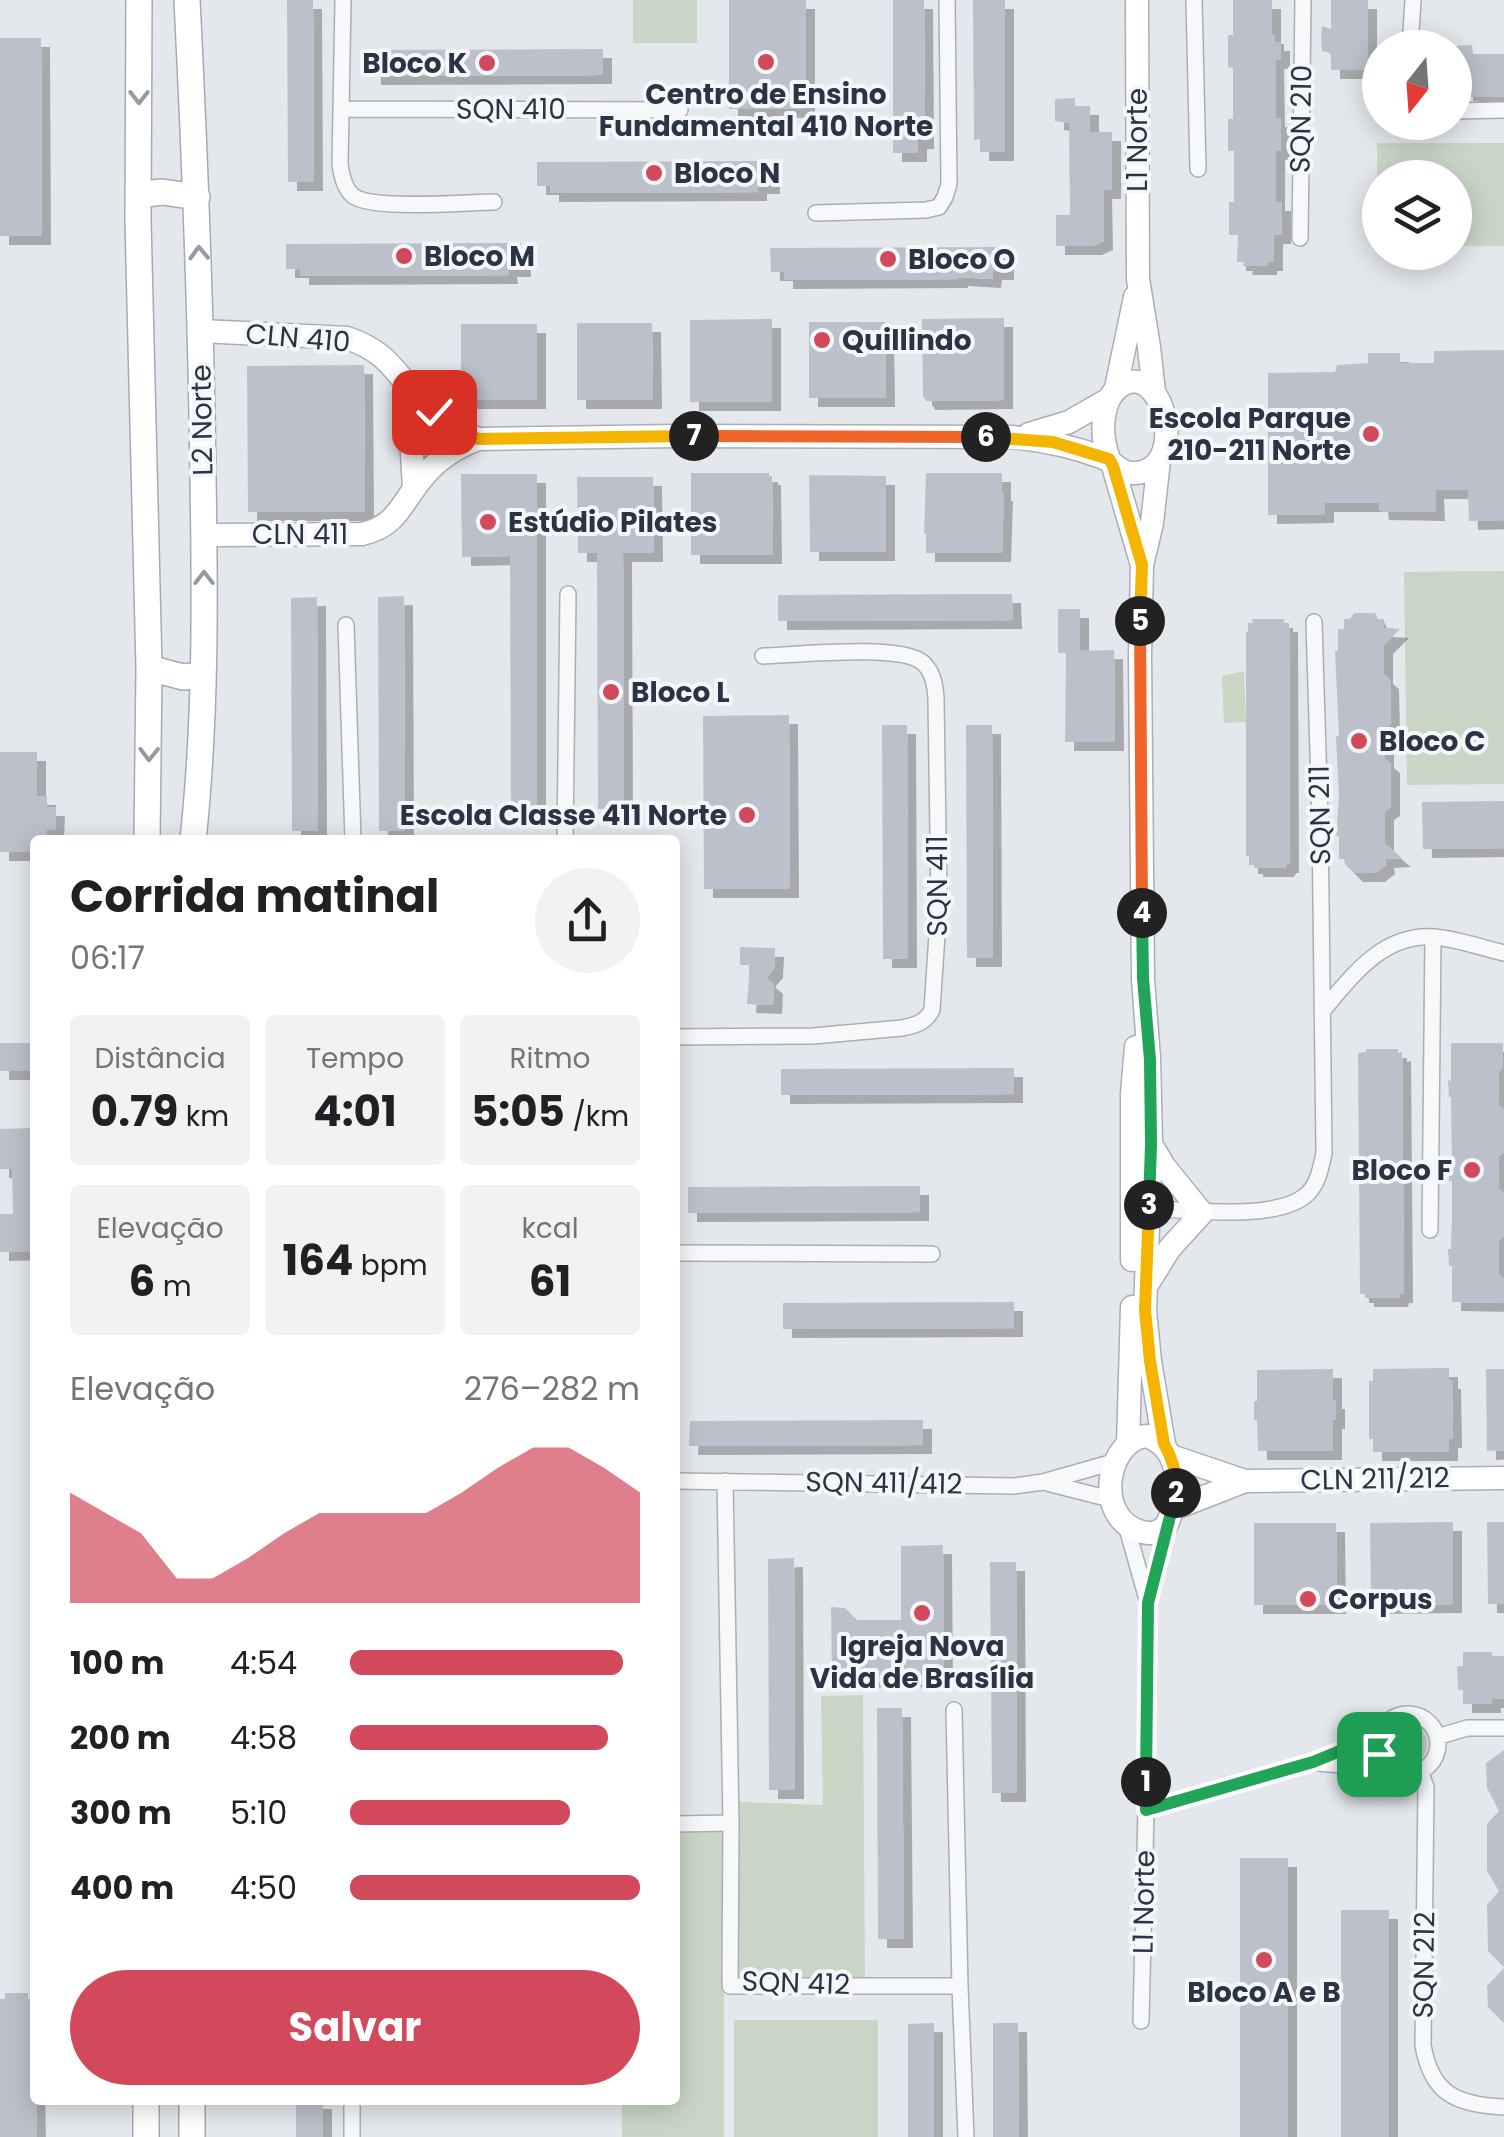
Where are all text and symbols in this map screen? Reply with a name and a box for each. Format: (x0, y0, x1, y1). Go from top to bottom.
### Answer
north arrow (1362, 30, 1472, 140)
map controls (1362, 30, 1472, 270)
place label: Bloco K (362, 44, 467, 83)
marker: Centro de Ensino Fundamental 410 Norte (755, 51, 777, 73)
marker: Bloco K (476, 52, 498, 74)
street label: SQN 210 (1281, 65, 1321, 173)
place label: Centro de Ensino Fundamental 410 Norte (599, 75, 933, 146)
street label: L1 Norte (1118, 88, 1157, 192)
one-way arrow (128, 90, 150, 106)
street label: SQN 410 (456, 90, 566, 129)
place label: Bloco N (674, 154, 780, 193)
button: layers (1362, 160, 1472, 270)
marker: Bloco N (643, 162, 665, 184)
place label: Bloco M (424, 237, 535, 276)
place label: Bloco O (908, 240, 1015, 279)
one-way arrow (188, 244, 209, 260)
marker: Bloco M (393, 245, 415, 267)
marker: Bloco O (877, 248, 899, 270)
street label: CLN 410 (244, 314, 352, 362)
place label: Quillindo (842, 321, 972, 360)
marker: Quillindo (811, 329, 833, 351)
street label: L2 Norte (182, 364, 222, 476)
pin (392, 370, 477, 455)
icon: check (407, 385, 462, 440)
place label: Escola Parque 210-211 Norte (1149, 399, 1351, 470)
pin: 7 (669, 411, 719, 461)
pin: 6 (961, 412, 1011, 462)
text: 7 (687, 416, 701, 455)
text: 6 (977, 417, 995, 456)
marker: Escola Parque 210-211 Norte (1360, 423, 1382, 445)
place label: Estúdio Pilates (508, 503, 717, 542)
marker: Estúdio Pilates (477, 511, 499, 533)
street label: CLN 411 (252, 515, 348, 554)
one-way arrow (193, 569, 214, 585)
pin: 5 (1115, 596, 1165, 646)
text: 5 (1131, 601, 1149, 640)
place label: Bloco L (631, 673, 730, 712)
marker: Bloco L (600, 681, 622, 703)
place label: Bloco C (1379, 722, 1486, 761)
marker: Bloco C (1348, 730, 1370, 752)
one-way arrow (138, 747, 159, 763)
street label: SQN 211 (1300, 765, 1340, 865)
place label: Escola Classe 411 Norte (400, 796, 727, 835)
marker: Escola Classe 411 Norte (736, 804, 758, 826)
street label: SQN 411 (918, 835, 957, 937)
text: Corrida matinal (70, 865, 439, 928)
button: share (535, 868, 640, 973)
pin: 4 (1117, 888, 1167, 938)
text: 4 (1133, 893, 1151, 932)
text: 06:17 (70, 935, 145, 980)
text: Distância (94, 1039, 226, 1078)
text: Tempo (306, 1039, 404, 1078)
text: Ritmo (510, 1039, 590, 1078)
text: 0.79 (91, 1082, 178, 1141)
text: 4:01 (313, 1082, 397, 1141)
text: 5:05 (471, 1082, 565, 1141)
text: km (178, 1097, 229, 1136)
text: /km (565, 1097, 629, 1136)
place label: Bloco F (1351, 1151, 1452, 1190)
marker: Bloco F (1461, 1159, 1483, 1181)
pin: 3 (1124, 1180, 1174, 1230)
text: 3 (1141, 1185, 1157, 1224)
text: Elevação (96, 1209, 224, 1248)
text: kcal (521, 1209, 579, 1248)
text: 164 (282, 1231, 353, 1290)
text: bpm (353, 1246, 428, 1285)
text: 6 (128, 1252, 155, 1311)
text: 61 (529, 1252, 571, 1311)
text: m (155, 1267, 192, 1306)
text: Elevação (70, 1366, 215, 1411)
text: 276–282 m (464, 1366, 640, 1411)
street label: CLN 211/212 (1300, 1458, 1450, 1500)
street label: SQN 411/412 (805, 1462, 963, 1504)
pin: 2 (1151, 1468, 1201, 1518)
text: 2 (1168, 1473, 1184, 1512)
place label: Corpus (1328, 1580, 1433, 1619)
marker: Corpus (1297, 1588, 1319, 1610)
marker: Igreja Nova Vida de Brasília (911, 1602, 933, 1624)
place label: Igreja Nova Vida de Brasília (810, 1627, 1034, 1698)
text: 100 m (70, 1640, 164, 1685)
text: 4:54 (230, 1640, 297, 1685)
pin (1337, 1712, 1422, 1797)
text: 200 m (70, 1715, 171, 1760)
text: 4:58 (230, 1715, 297, 1760)
icon: arrive (1352, 1727, 1407, 1782)
pin: 1 (1121, 1757, 1171, 1807)
text: 1 (1141, 1762, 1151, 1801)
text: 300 m (70, 1790, 172, 1835)
text: 5:10 (230, 1790, 287, 1835)
street label: L1 Norte (1124, 1850, 1164, 1954)
text: 400 m (70, 1865, 174, 1910)
text: 4:50 (230, 1865, 297, 1910)
street label: SQN 212 (1404, 1911, 1444, 2019)
marker: Bloco A e B (1253, 1949, 1275, 1971)
street label: SQN 412 (741, 1962, 851, 2004)
button: Salvar (70, 1970, 640, 2085)
place label: Bloco A e B (1187, 1973, 1341, 2012)

